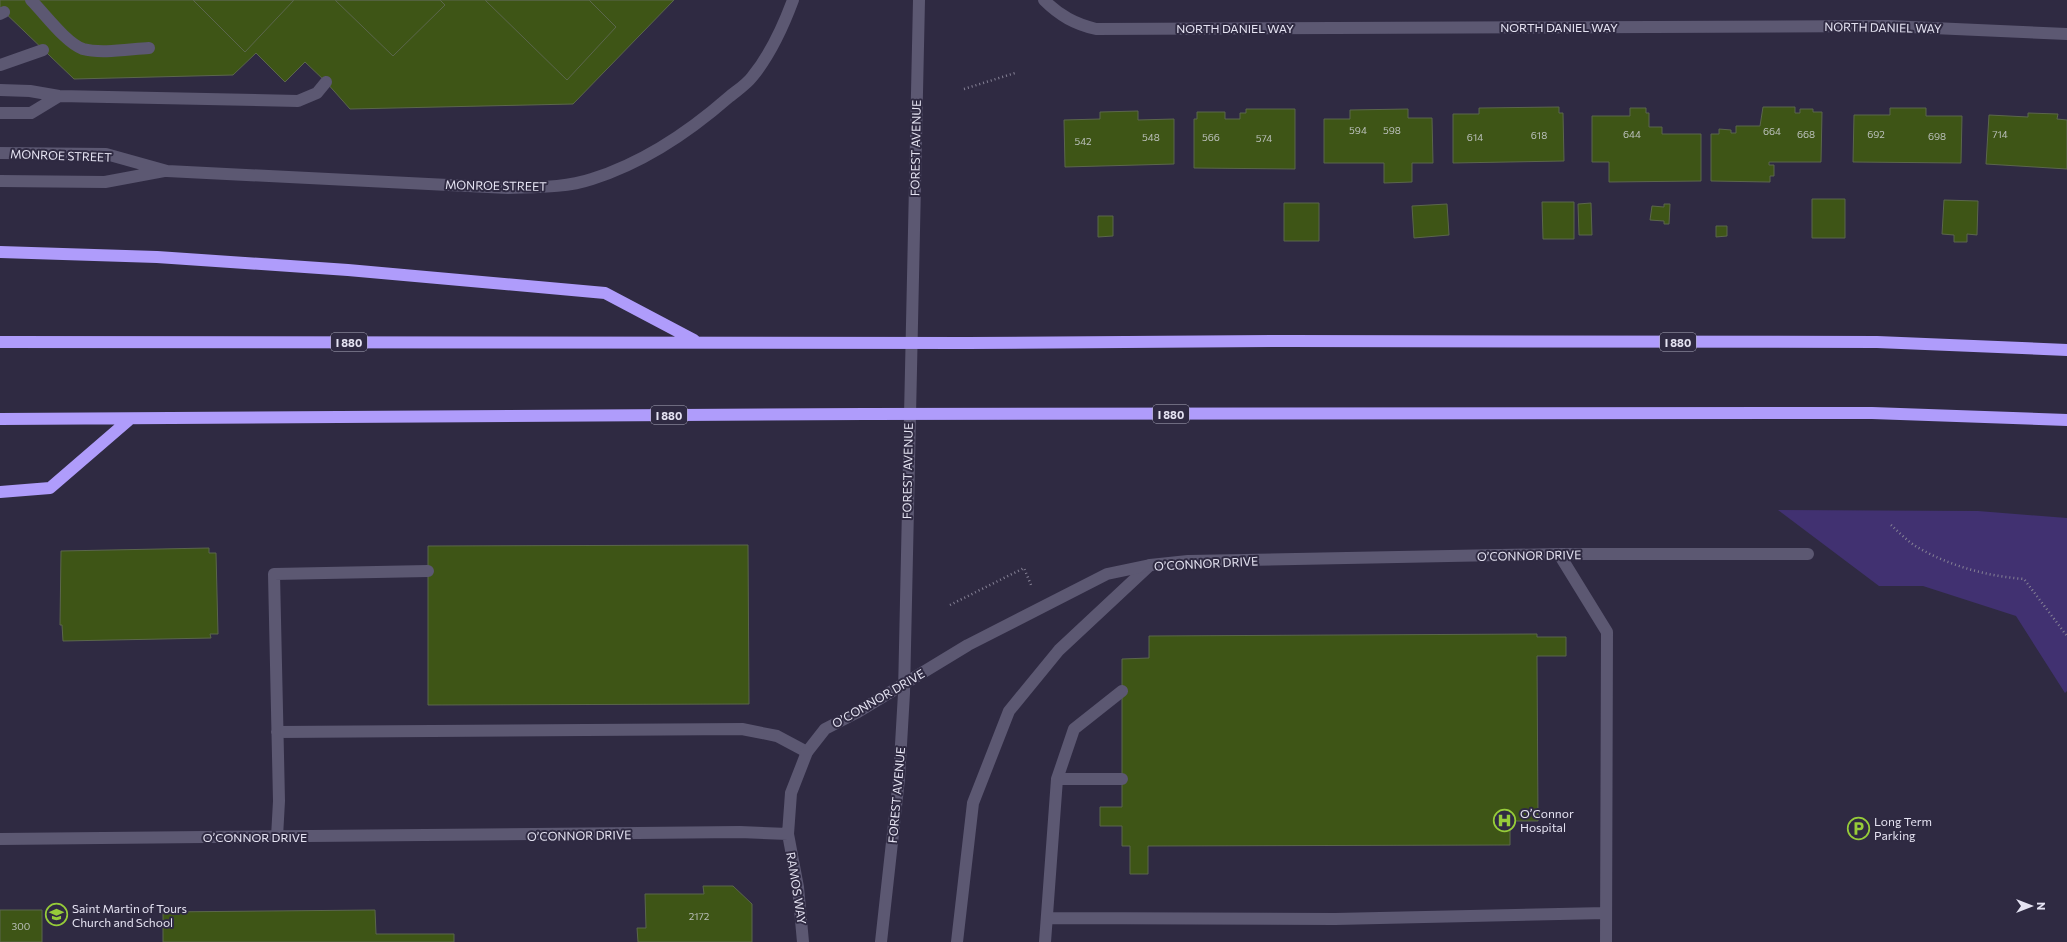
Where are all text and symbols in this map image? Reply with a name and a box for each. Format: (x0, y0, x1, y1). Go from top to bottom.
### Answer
street label: NORTH DANIEL WAY (1824, 19, 1942, 35)
street label: NORTH DANIEL WAY (1500, 20, 1618, 34)
street label: NORTH DANIEL WAY (1176, 21, 1294, 35)
street label: FOREST AVENUE (907, 100, 923, 196)
house number: 594 (1349, 124, 1367, 136)
house number: 598 (1383, 124, 1401, 136)
house number: 664 (1763, 125, 1781, 137)
house number: 644 (1623, 128, 1641, 140)
house number: 668 (1797, 128, 1815, 140)
house number: 692 (1867, 128, 1885, 140)
house number: 714 (1992, 128, 2008, 140)
house number: 618 (1531, 129, 1547, 141)
house number: 698 (1928, 130, 1946, 142)
house number: 548 (1142, 131, 1160, 143)
house number: 566 (1202, 131, 1220, 143)
house number: 614 (1467, 131, 1483, 143)
house number: 574 (1256, 132, 1272, 144)
house number: 542 (1074, 135, 1092, 147)
street label: MONROE STREET (10, 146, 112, 164)
street label: MONROE STREET (445, 177, 547, 193)
road number: I 880 (331, 333, 367, 351)
road number: I 880 (1660, 333, 1696, 351)
road number: I 880 (1153, 405, 1189, 423)
road number: I 880 (651, 406, 687, 424)
street label: FOREST AVENUE (899, 423, 915, 519)
street label: O’CONNOR DRIVE (1477, 547, 1581, 563)
street label: O’CONNOR DRIVE (1153, 553, 1259, 573)
street label: O’CONNOR DRIVE (829, 666, 927, 730)
street label: FOREST AVENUE (885, 746, 907, 844)
place label: O’Connor Hospital (1520, 806, 1574, 834)
hospital icon: O’Connor Hospital (1491, 807, 1517, 833)
place label: Long Term Parking (1874, 814, 1932, 842)
parking icon: Long Term Parking (1846, 815, 1872, 841)
street label: O’CONNOR DRIVE (527, 827, 631, 843)
street label: O’CONNOR DRIVE (203, 830, 307, 844)
street label: RAMOS WAY (784, 851, 810, 925)
north arrow (2011, 886, 2051, 926)
place label: Saint Martin of Tours Church and School (72, 901, 187, 929)
school or university icon: Saint Martin of Tours Church and School (44, 902, 70, 928)
text: N (2035, 902, 2048, 910)
house number: 2172 (689, 910, 710, 922)
house number: 300 (12, 920, 30, 932)

